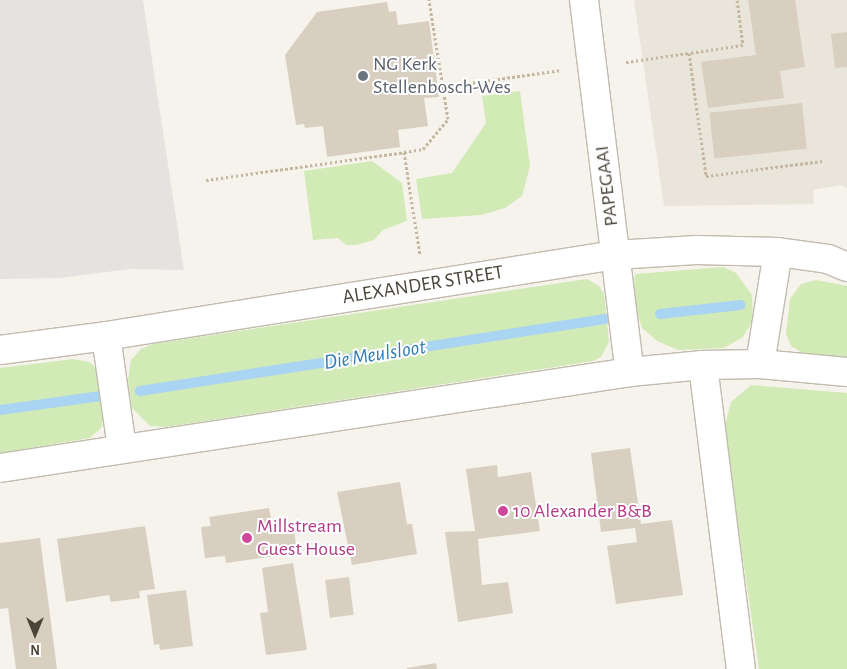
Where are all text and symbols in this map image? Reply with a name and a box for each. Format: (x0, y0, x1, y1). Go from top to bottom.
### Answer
place label: NG Kerk Stellenbosch-Wes (373, 52, 511, 99)
marker: NG Kerk Stellenbosch-Wes (357, 70, 369, 82)
street label: PAPEGAAI (590, 144, 624, 228)
street label: ALEXANDER STREET (341, 260, 505, 310)
water label: Die Meulsloot (322, 334, 428, 376)
place label: 10 Alexander B&B (513, 499, 652, 523)
marker: 10 Alexander B&B (497, 505, 509, 517)
place label: Millstream Guest House (257, 514, 355, 561)
marker: Millstream Guest House (241, 532, 253, 544)
north arrow (10, 609, 60, 659)
text: N (30, 642, 40, 656)

